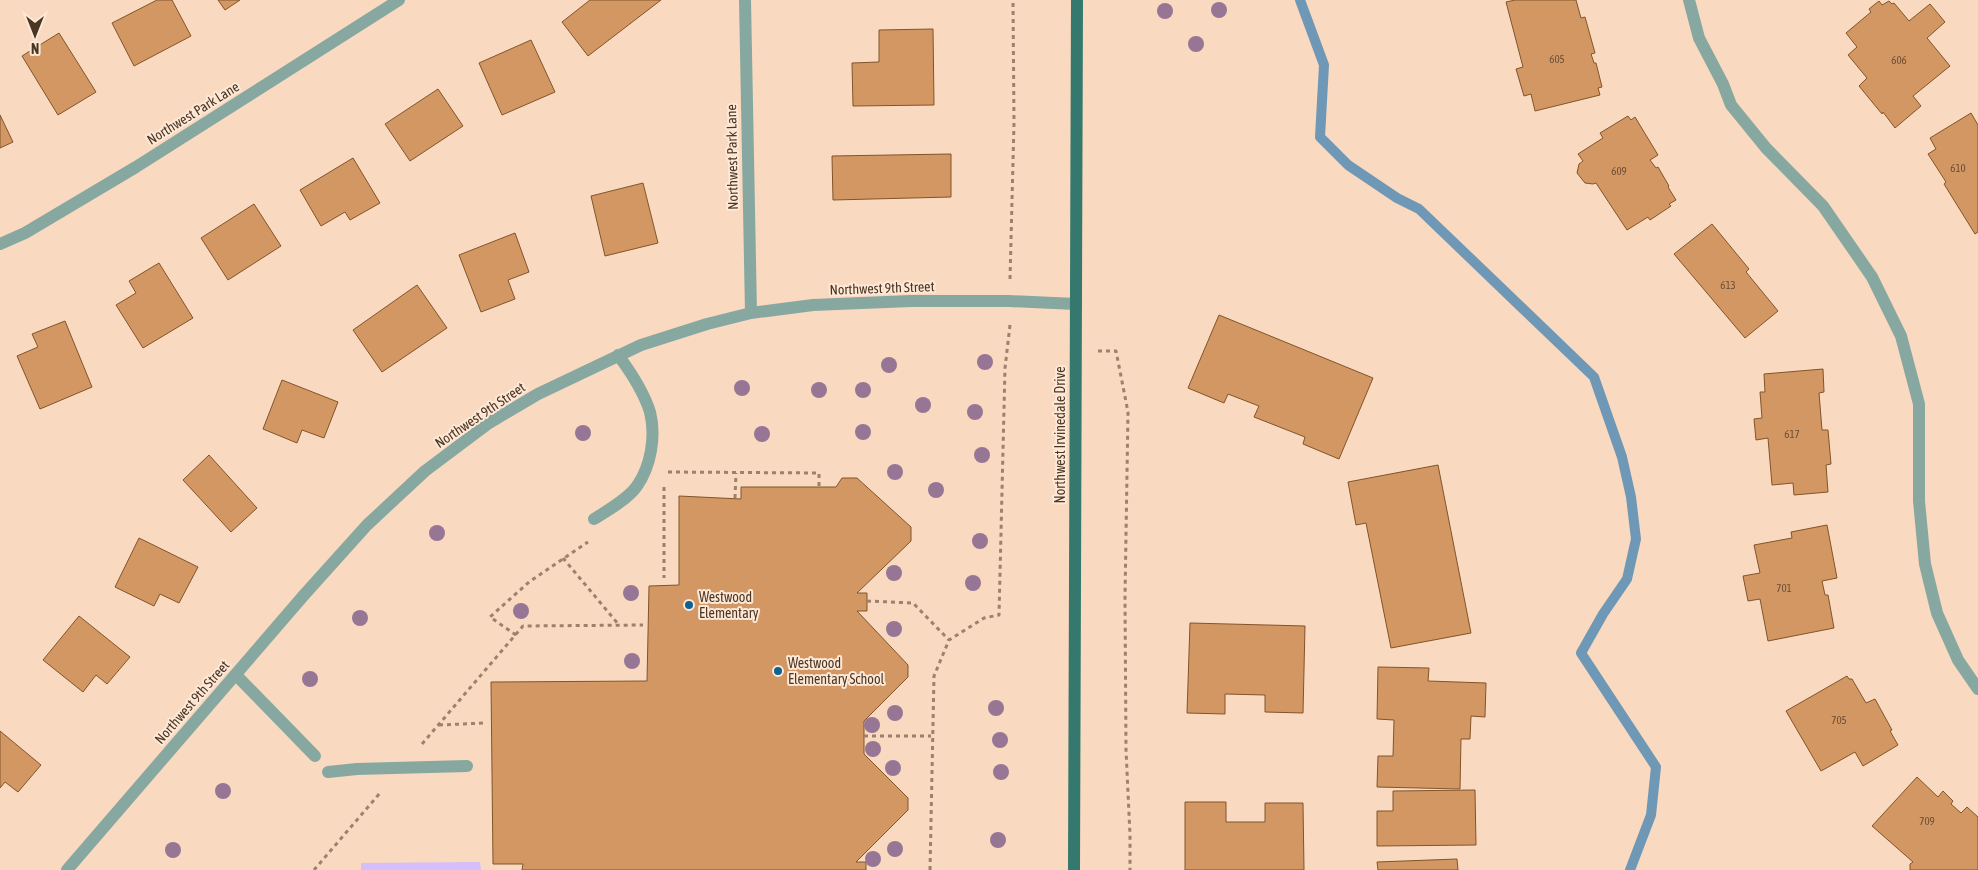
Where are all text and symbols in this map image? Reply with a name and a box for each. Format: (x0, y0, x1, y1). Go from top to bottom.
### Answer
north arrow (10, 10, 60, 60)
text: N (31, 40, 39, 56)
house number: 605 (1549, 53, 1565, 65)
house number: 606 (1891, 54, 1907, 66)
street label: Northwest Park Lane (144, 78, 242, 148)
street label: Northwest Park Lane (723, 104, 741, 210)
house number: 610 (1950, 162, 1966, 174)
house number: 609 (1611, 165, 1627, 177)
street label: Northwest 9th Street (829, 278, 935, 298)
house number: 613 (1720, 279, 1736, 291)
street label: Northwest Irvinedale Drive (1052, 366, 1068, 504)
street label: Northwest 9th Street (432, 379, 528, 451)
house number: 617 (1784, 428, 1800, 440)
house number: 701 (1776, 582, 1792, 594)
place label: Westwood Elementary (699, 589, 759, 621)
marker: Westwood Elementary (683, 599, 695, 611)
place label: Westwood Elementary School (788, 655, 884, 687)
street label: Northwest 9th Street (151, 657, 233, 747)
marker: Westwood Elementary School (772, 665, 784, 677)
house number: 705 (1831, 714, 1847, 726)
house number: 709 (1919, 815, 1935, 827)

